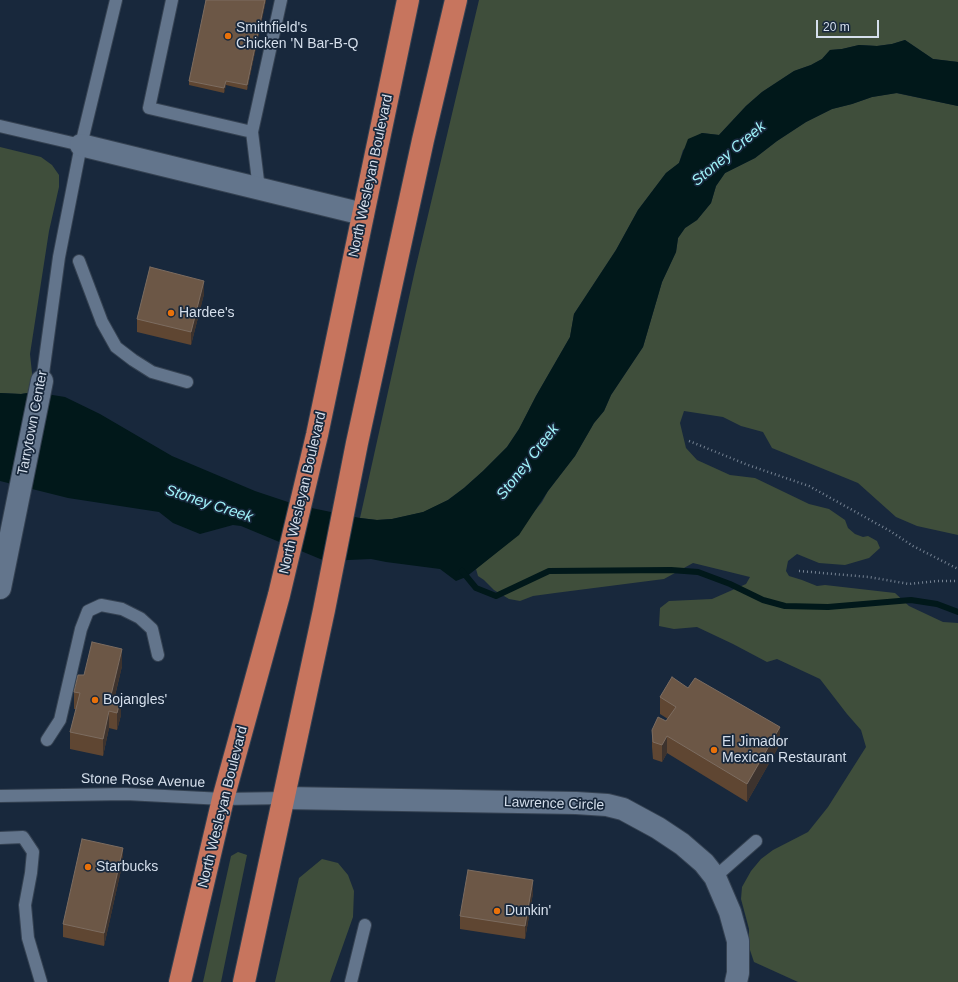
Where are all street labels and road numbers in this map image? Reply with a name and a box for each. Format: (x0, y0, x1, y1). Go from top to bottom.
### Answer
street label: North Wesleyan Boulevard (345, 93, 397, 259)
street label: Tarrytown Center (15, 369, 51, 477)
street label: North Wesleyan Boulevard (276, 410, 330, 576)
street label: North Wesleyan Boulevard (195, 724, 251, 890)
street label: Stone Rose Avenue (81, 770, 205, 792)
street label: Lawrence Circle (504, 794, 604, 814)

